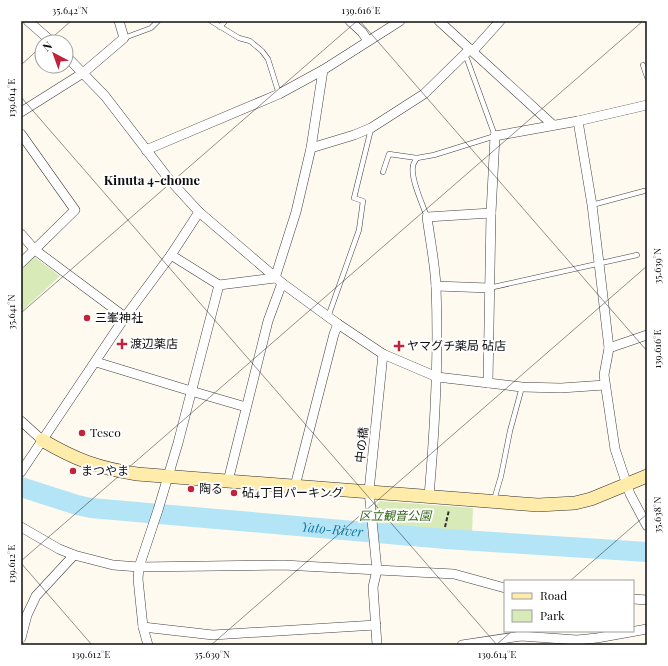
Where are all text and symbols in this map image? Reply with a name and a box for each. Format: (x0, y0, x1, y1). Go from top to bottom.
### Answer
text: 35.642°N (52, 3, 88, 17)
text: 139.616°E (341, 3, 381, 17)
north arrow (34, 34, 74, 74)
text: N (39, 38, 55, 54)
text: 139.614°E (4, 79, 18, 117)
district label: Kinuta 4-chome (104, 171, 201, 188)
text: 35.639°N (650, 248, 664, 284)
text: 35.641°N (4, 294, 18, 330)
place label: 三峯神社 (95, 309, 143, 325)
marker: 三峯神社 (82, 313, 92, 323)
text: 139.616°E (650, 329, 664, 369)
place label: 渡辺薬店 (130, 335, 178, 351)
place label: ヤマグチ薬局 砧店 (407, 337, 506, 353)
marker: 渡辺薬店 (117, 339, 127, 349)
marker: ヤマグチ薬局 砧店 (394, 341, 404, 351)
place label: Tesco (90, 424, 121, 440)
street label: 中の橋 (351, 426, 371, 464)
marker: Tesco (77, 428, 87, 438)
place label: まつやま (81, 462, 129, 478)
marker: まつやま (68, 466, 78, 476)
place label: 陶る (199, 480, 223, 496)
marker: 陶る (186, 484, 196, 494)
place label: 砧4丁目パーキング (242, 484, 344, 500)
marker: 砧4丁目パーキング (229, 488, 239, 498)
text: 35.638°N (650, 497, 664, 533)
park label: 区立観音公園 (359, 507, 433, 523)
water label: Yato-River (300, 517, 364, 540)
text: 139.612°E (4, 545, 18, 583)
legend (504, 580, 634, 632)
text: Road (540, 587, 567, 603)
text: Park (540, 607, 565, 623)
text: 139.612°E (72, 647, 110, 661)
text: 35.639°N (194, 647, 230, 661)
text: 139.614°E (478, 647, 516, 661)

